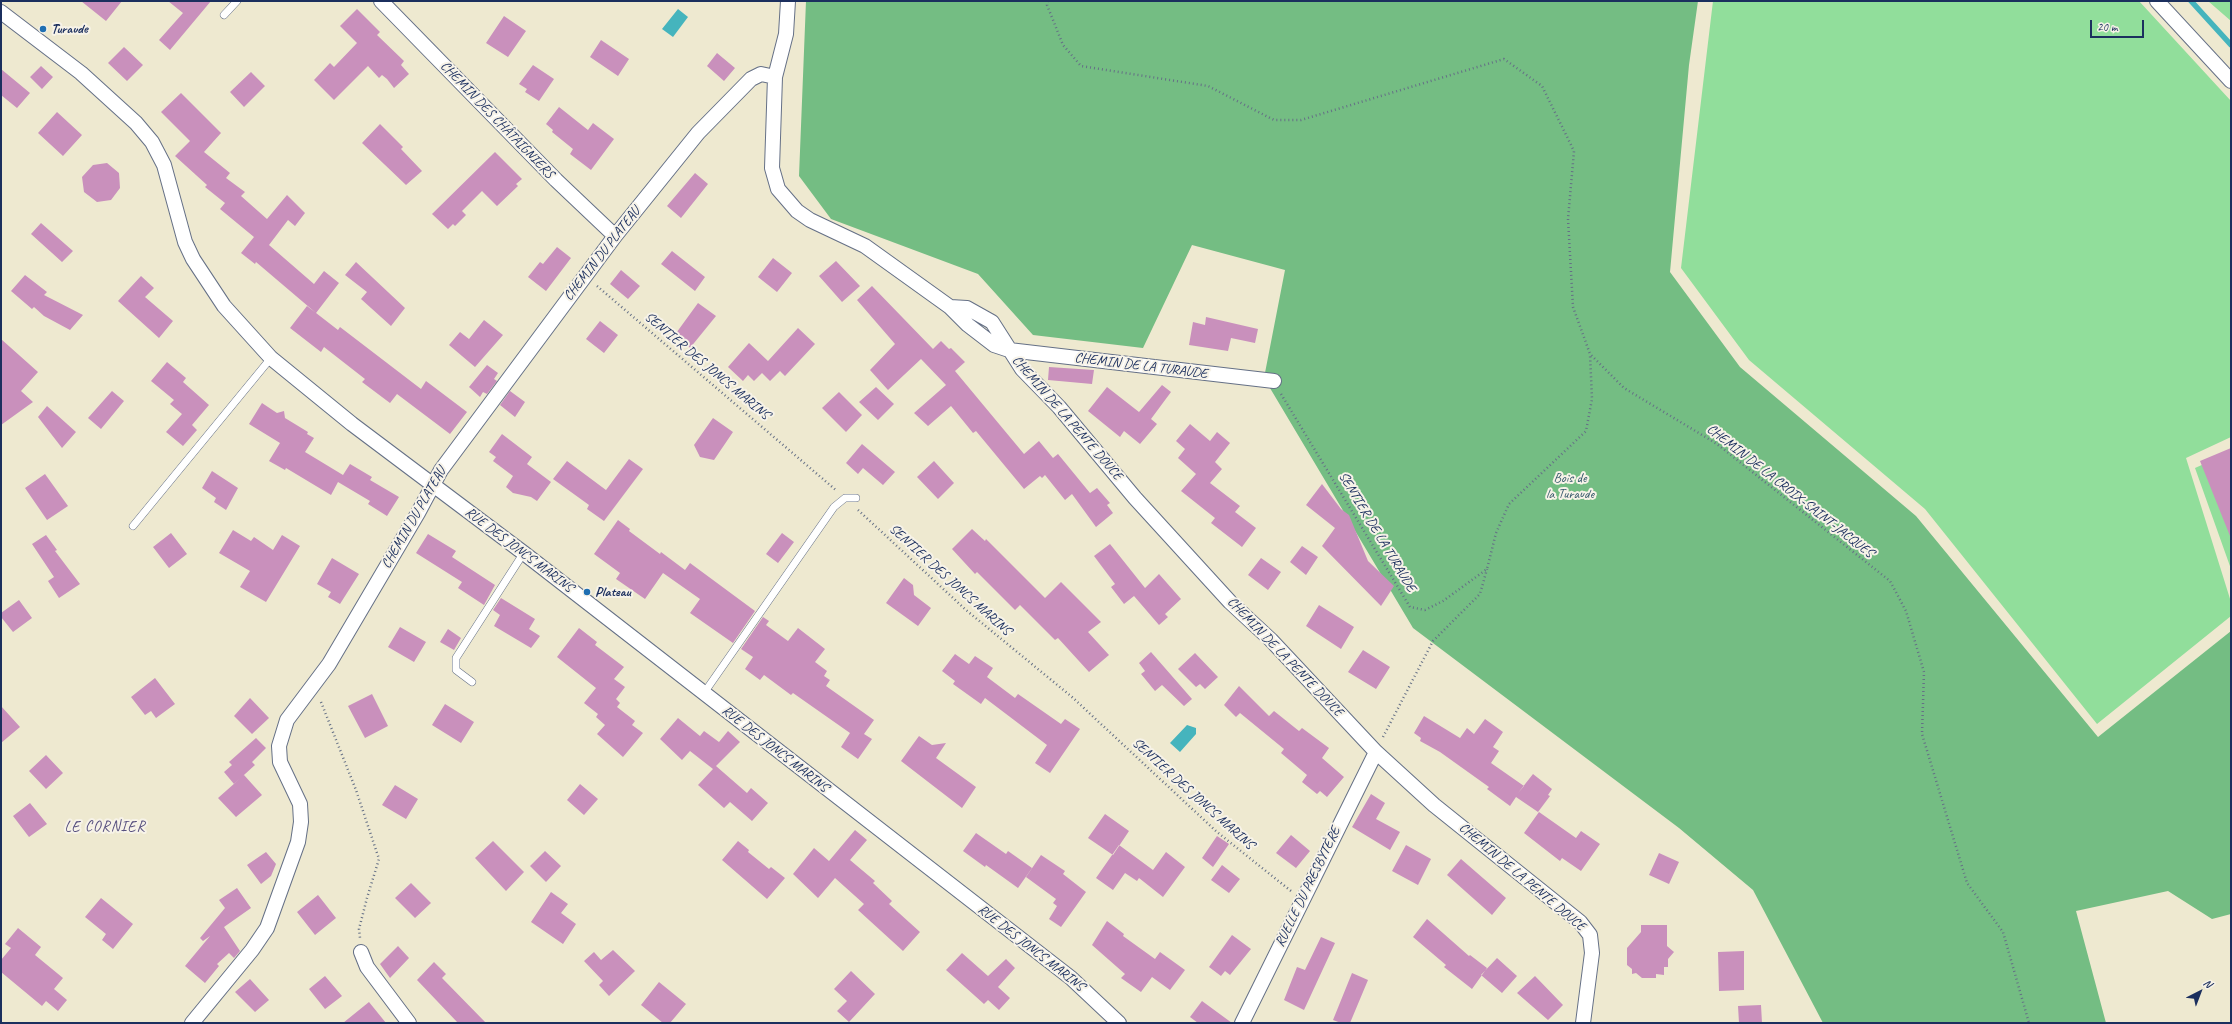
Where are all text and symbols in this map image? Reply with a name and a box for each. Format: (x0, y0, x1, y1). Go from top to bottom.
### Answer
scale bar (2092, 12, 2146, 38)
text: 20 m (2097, 19, 2117, 35)
place label: Turaude (51, 21, 88, 37)
marker: Turaude (38, 24, 48, 34)
street label: CHEMIN DES CHÂTAIGNIERS (437, 58, 557, 182)
street label: CHEMIN DU PLATEAU (560, 204, 644, 304)
street label: SENTIER DES JONCS MARINS (641, 309, 773, 423)
street label: CHEMIN DE LA TURAUDE (1074, 350, 1208, 382)
street label: CHEMIN DE LA PENTE DOUCE (1008, 352, 1126, 484)
street label: CHEMIN DE LA CROIX-SAINT-JACQUES (1703, 421, 1877, 561)
street label: CHEMIN DU PLATEAU (378, 464, 450, 572)
street label: SENTIER DE LA TURAUDE (1335, 469, 1419, 595)
park label: Bois de la Turaude (1546, 470, 1594, 502)
street label: RUE DES JONCS MARINS (462, 504, 576, 596)
street label: SENTIER DES JONCS MARINS (886, 521, 1014, 639)
place label: Plateau (595, 584, 631, 600)
marker: Plateau (582, 587, 592, 597)
street label: CHEMIN DE LA PENTE DOUCE (1223, 594, 1347, 720)
street label: RUE DES JONCS MARINS (718, 702, 832, 796)
street label: SENTIER DES JONCS MARINS (1129, 735, 1257, 853)
district label: LE CORNIER (65, 818, 145, 836)
street label: CHEMIN DE LA PENTE DOUCE (1455, 819, 1589, 935)
street label: RUELLE DU PRESBYTÈRE (1272, 824, 1344, 950)
street label: RUE DES JONCS MARINS (974, 901, 1088, 995)
north arrow (2180, 972, 2220, 1012)
text: N (2201, 976, 2215, 991)

